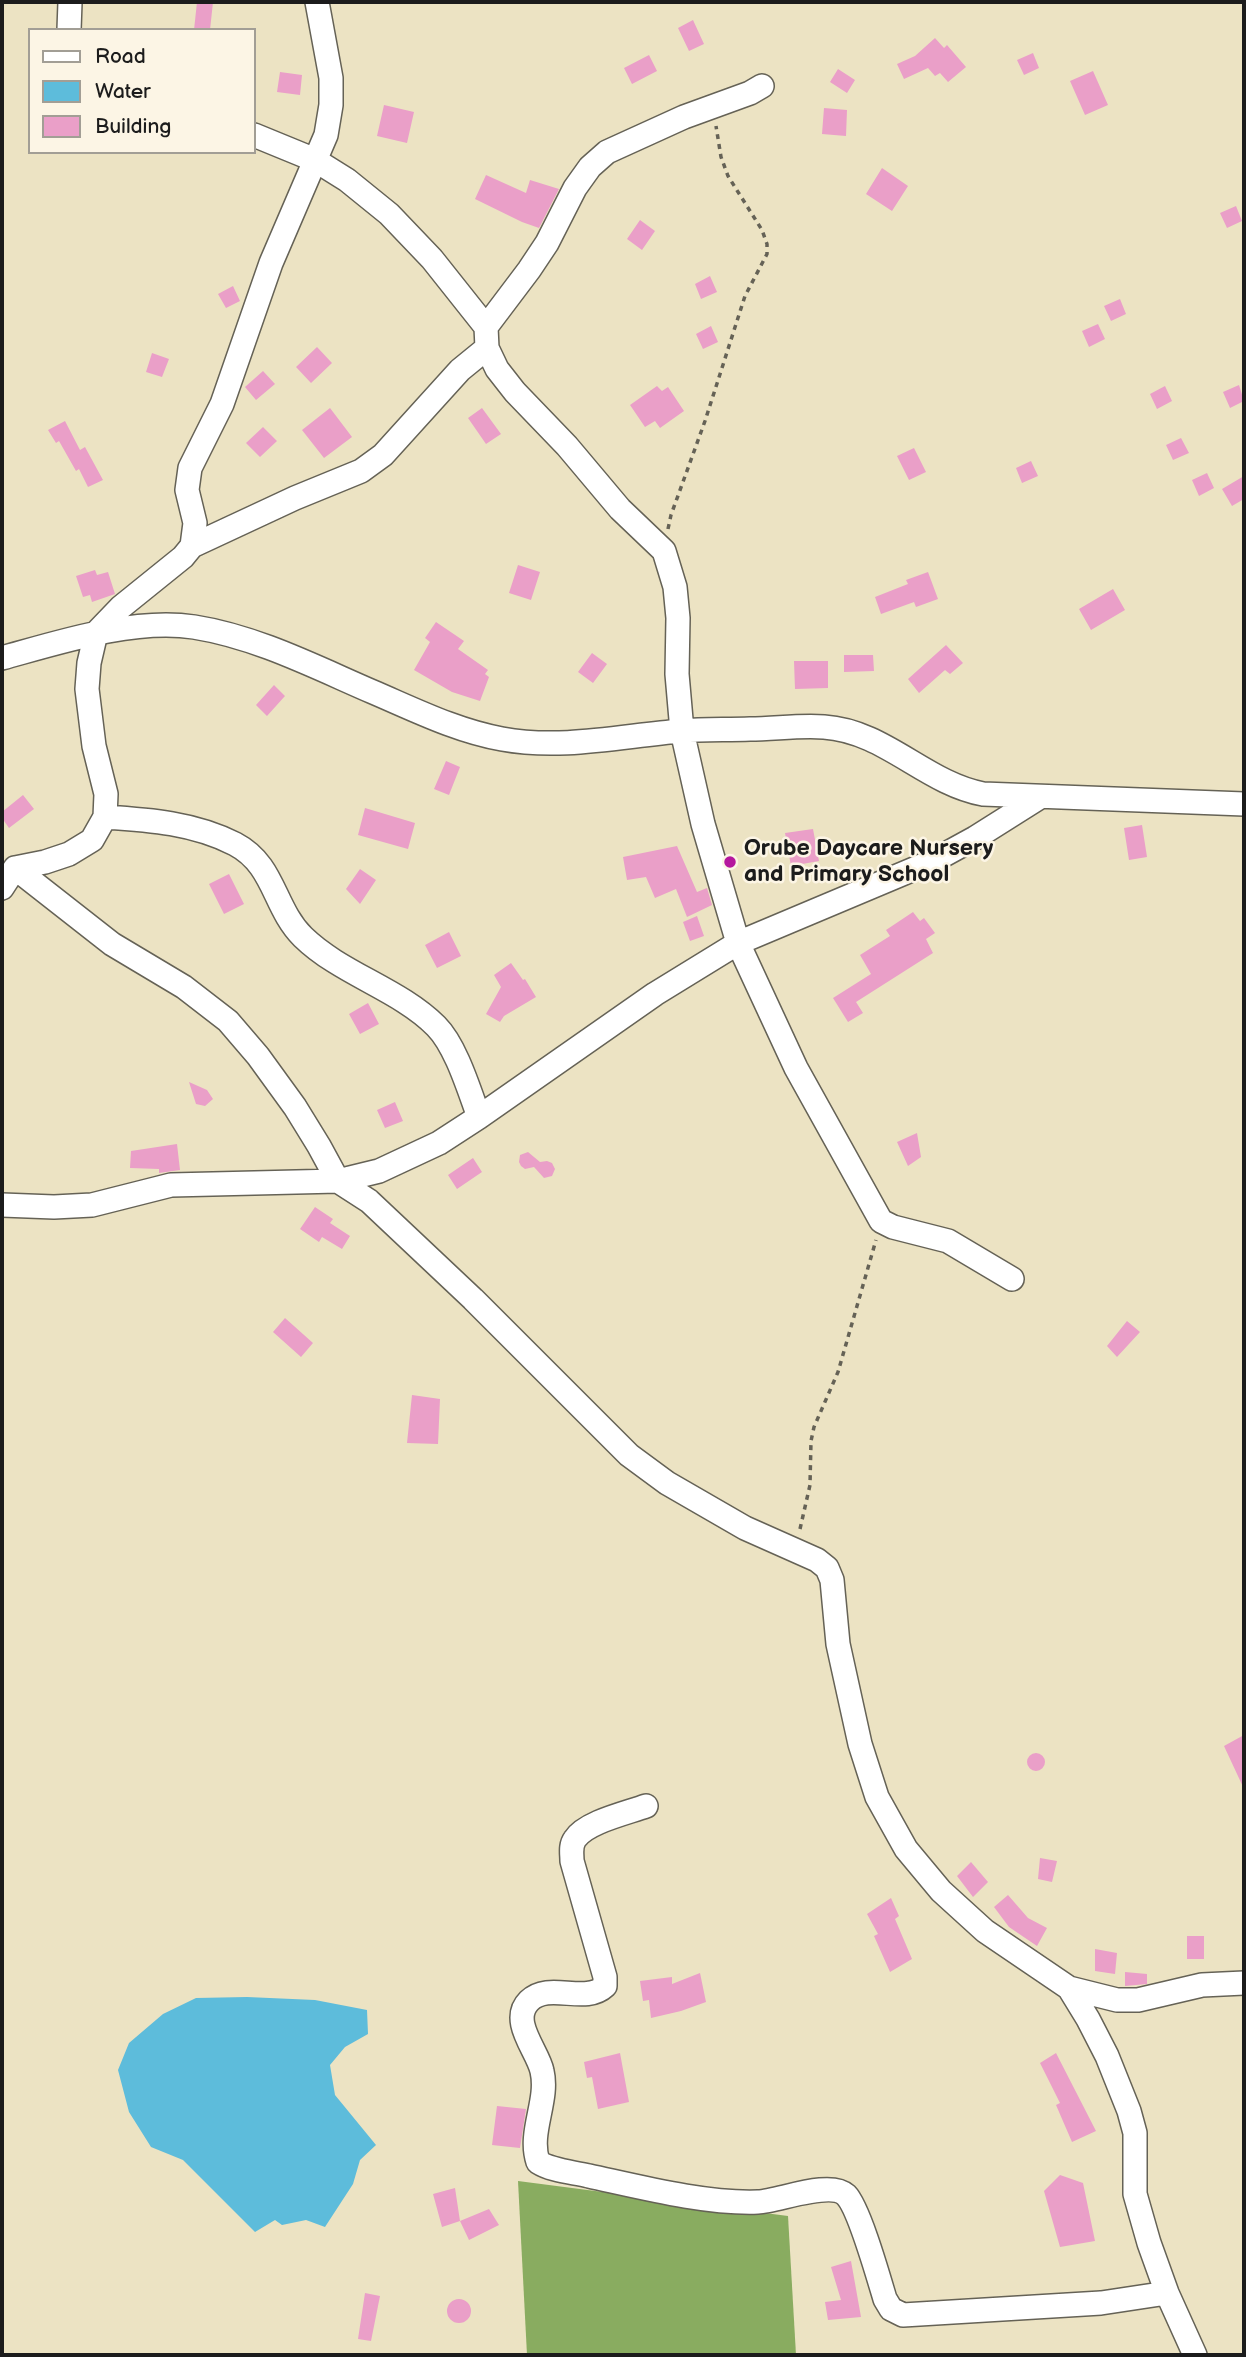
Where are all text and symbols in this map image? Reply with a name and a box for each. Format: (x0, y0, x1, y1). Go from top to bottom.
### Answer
legend (28, 28, 256, 154)
text: Road (95, 44, 146, 69)
text: Water (95, 79, 151, 104)
text: Building (95, 114, 171, 139)
place label: Orube Daycare Nursery and Primary School (744, 835, 993, 889)
marker: Orube Daycare Nursery and Primary School (722, 854, 738, 870)

